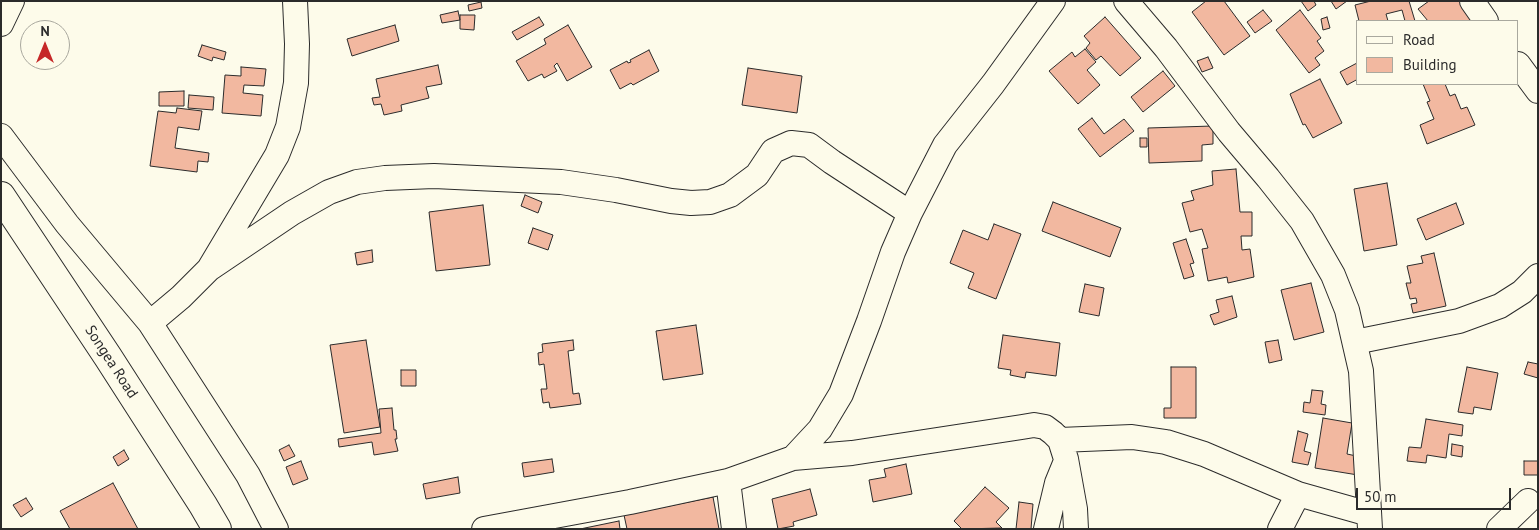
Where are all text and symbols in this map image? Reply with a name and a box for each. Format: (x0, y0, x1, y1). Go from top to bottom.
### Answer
north arrow (20, 20, 70, 70)
legend (1356, 20, 1519, 85)
text: N (40, 22, 50, 40)
text: Road (1403, 30, 1435, 49)
text: Building (1403, 55, 1457, 74)
street label: Songea Road (81, 322, 141, 402)
scale bar (1359, 478, 1514, 510)
text: 50 m (1364, 487, 1397, 506)

